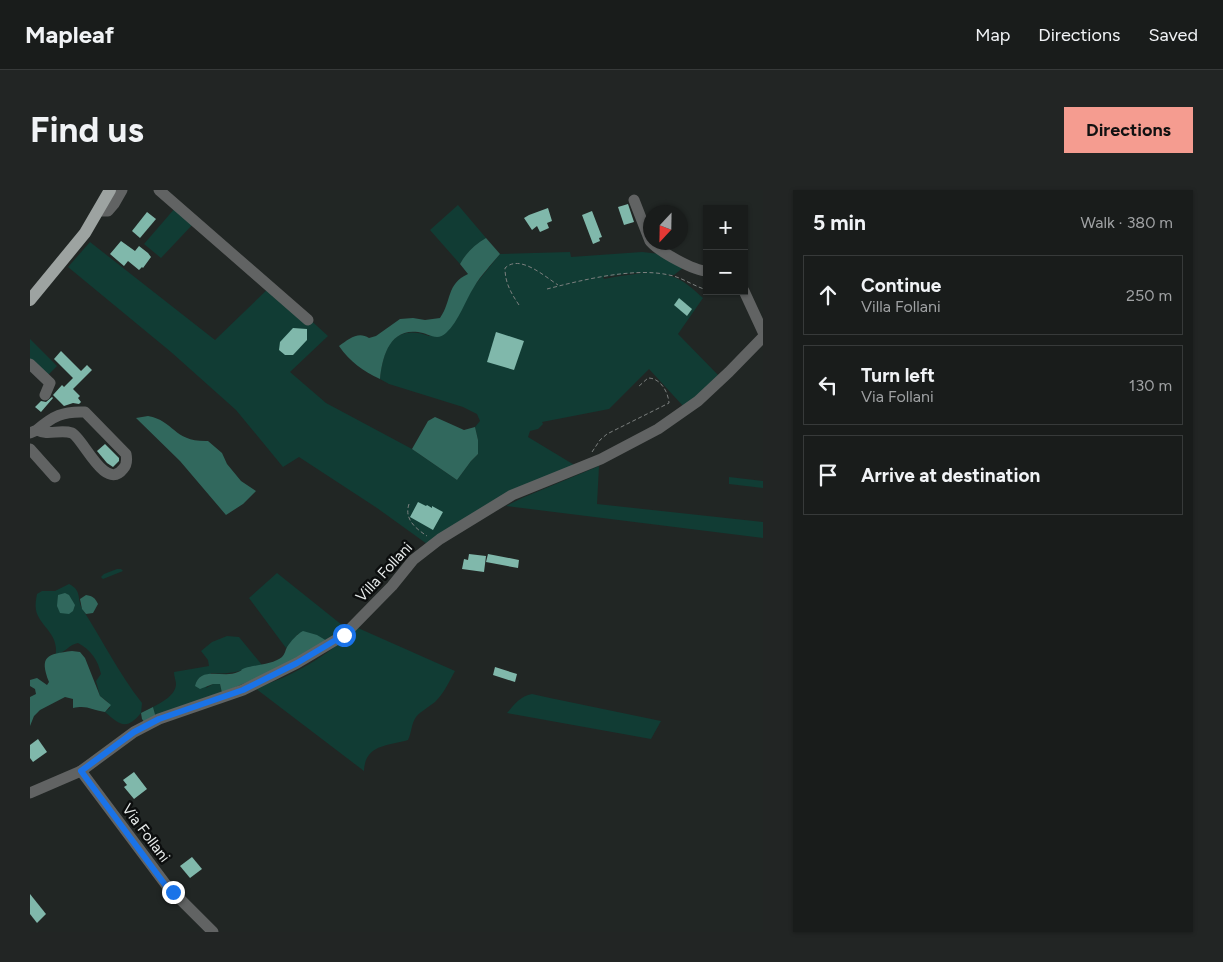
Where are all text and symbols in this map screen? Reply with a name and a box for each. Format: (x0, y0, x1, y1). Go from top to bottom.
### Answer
text: Mapleaf (25, 20, 114, 49)
text: Map (975, 24, 1010, 46)
text: Directions (1038, 24, 1120, 46)
text: Saved (1148, 24, 1198, 46)
button: Directions (1064, 107, 1193, 153)
text: Find us (30, 109, 144, 151)
north arrow (643, 205, 688, 250)
map controls (703, 205, 748, 295)
button: + (703, 205, 748, 250)
text: 5 min (813, 210, 866, 235)
text: Walk · 380 m (1081, 213, 1173, 232)
button: − (703, 250, 748, 295)
text: Continue (861, 274, 941, 297)
icon: ahead (814, 281, 842, 309)
text: 250 m (1126, 286, 1172, 305)
text: Villa Follani (861, 297, 941, 316)
text: Turn left (861, 364, 935, 387)
icon: left (814, 371, 842, 399)
text: 130 m (1129, 376, 1172, 395)
text: Via Follani (861, 387, 934, 406)
icon: arrive (814, 461, 842, 489)
text: Arrive at destination (861, 464, 1040, 487)
street label: Villa Follani (352, 539, 416, 605)
route start (333, 624, 356, 647)
street label: Via Follani (118, 800, 174, 866)
route end (162, 881, 185, 904)

